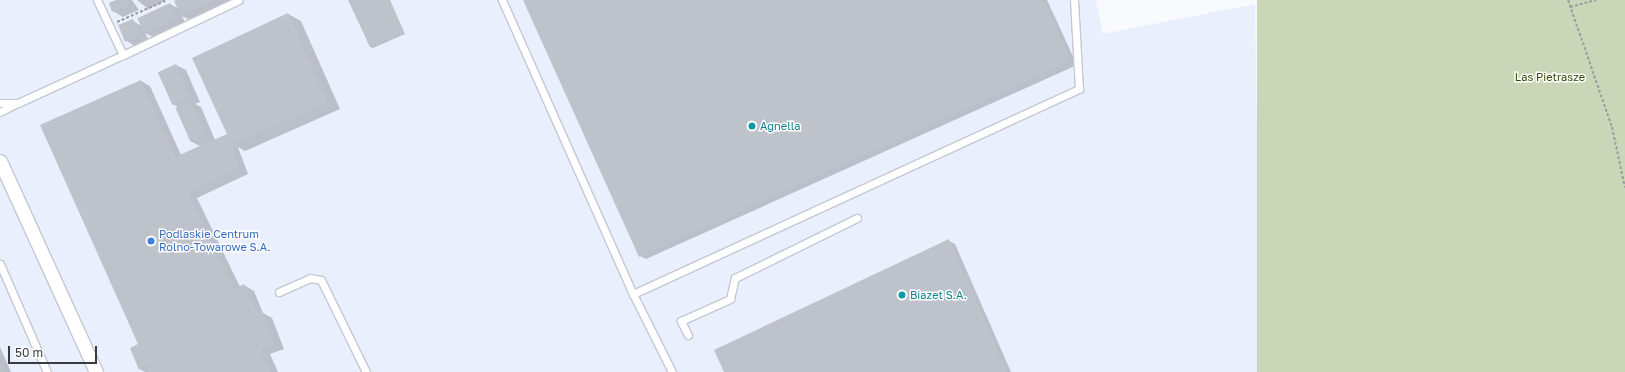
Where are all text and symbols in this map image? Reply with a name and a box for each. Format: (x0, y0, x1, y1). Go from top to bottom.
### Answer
park label: Las Pietrasze (1515, 70, 1585, 84)
place label: Agnella (760, 119, 800, 133)
marker: Agnella (747, 121, 757, 131)
place label: Podlaskie Centrum Rolno-Towarowe S.A. (159, 228, 271, 254)
marker: Podlaskie Centrum Rolno-Towarowe S.A. (146, 236, 156, 246)
place label: Biazet S.A. (910, 288, 967, 302)
marker: Biazet S.A. (897, 290, 907, 300)
scale bar (10, 338, 99, 364)
text: 50 m (15, 345, 43, 360)

